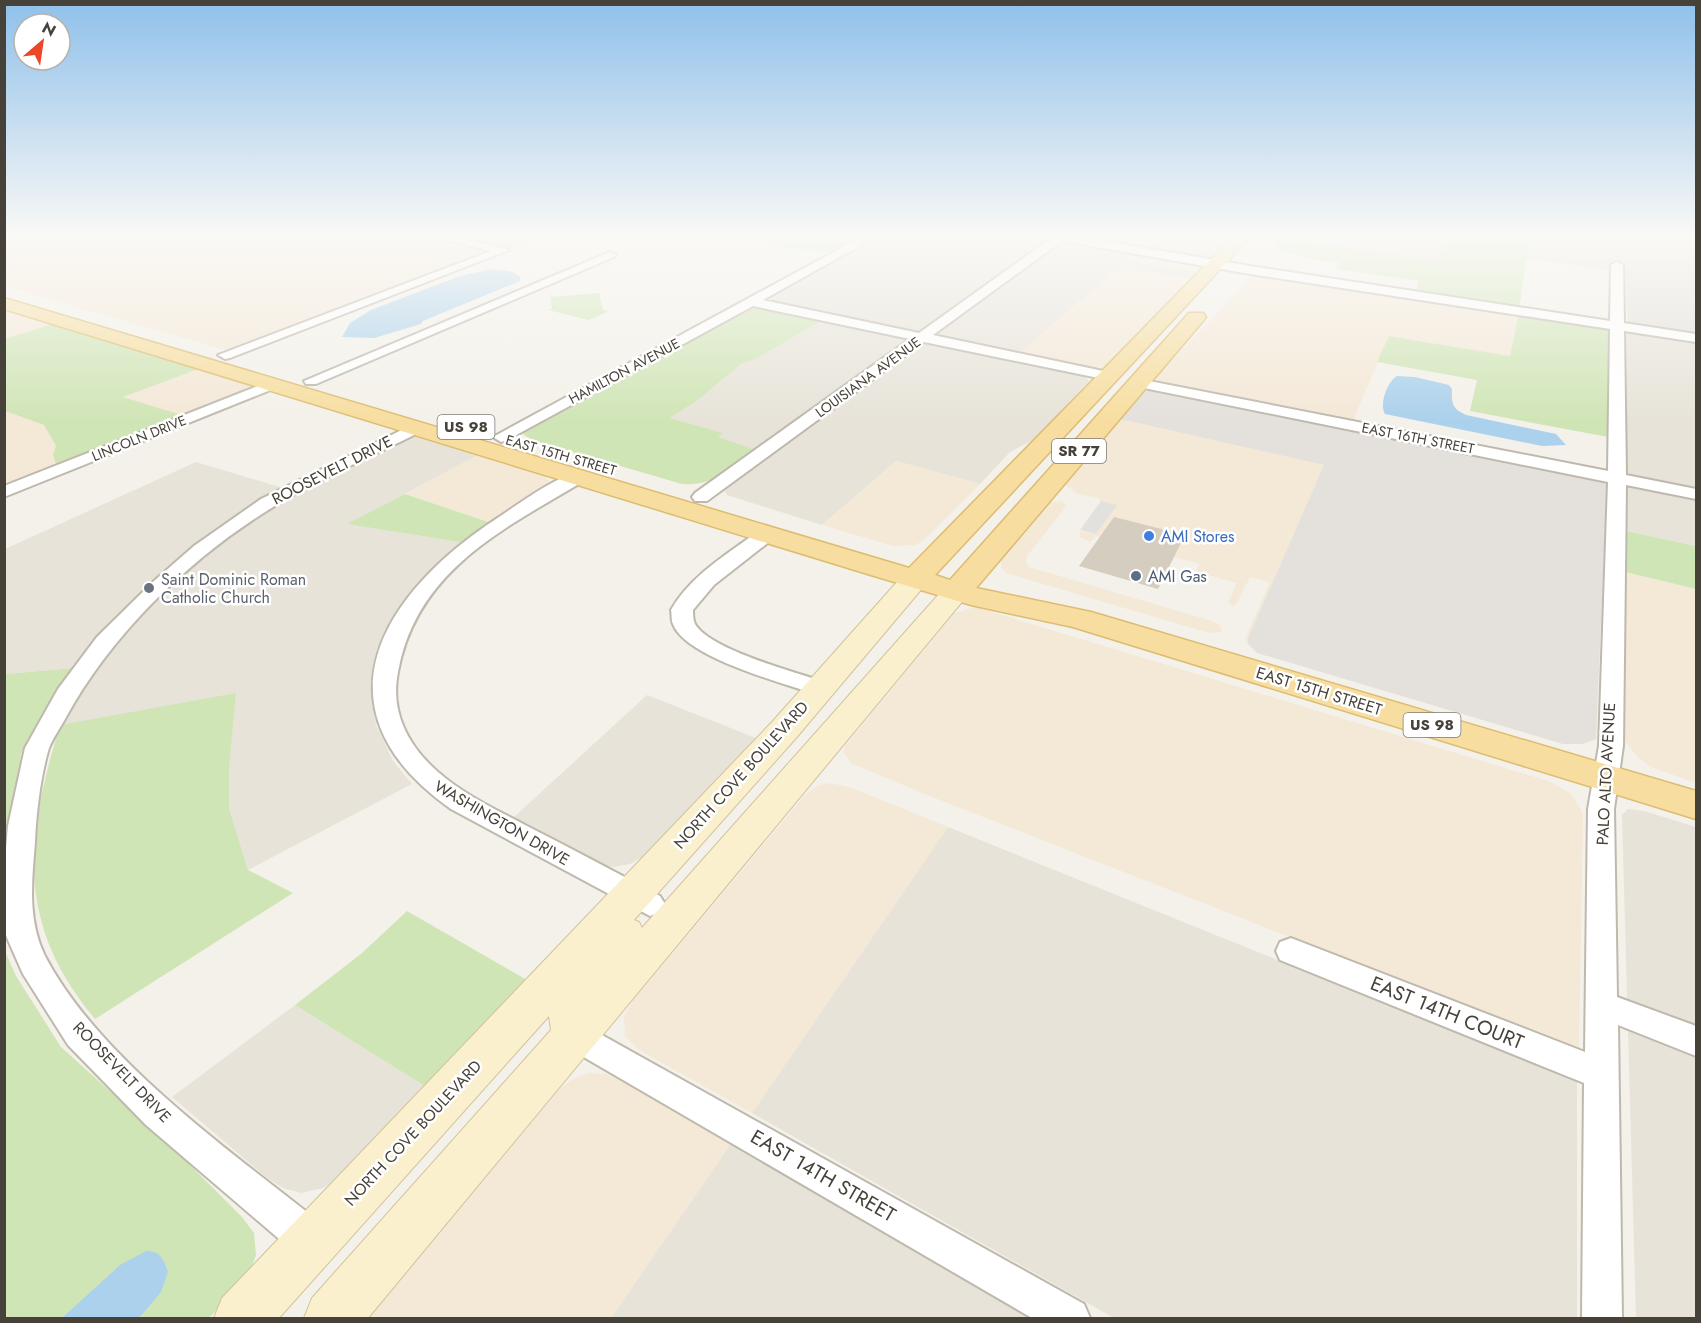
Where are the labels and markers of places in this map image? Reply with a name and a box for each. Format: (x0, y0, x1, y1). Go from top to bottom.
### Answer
place label: AMI Stores (1161, 525, 1235, 548)
marker: AMI Stores (1142, 529, 1156, 543)
place label: AMI Gas (1148, 565, 1207, 588)
place label: Saint Dominic Roman Catholic Church (161, 568, 306, 609)
marker: AMI Gas (1129, 569, 1143, 583)
marker: Saint Dominic Roman Catholic Church (142, 581, 156, 595)

